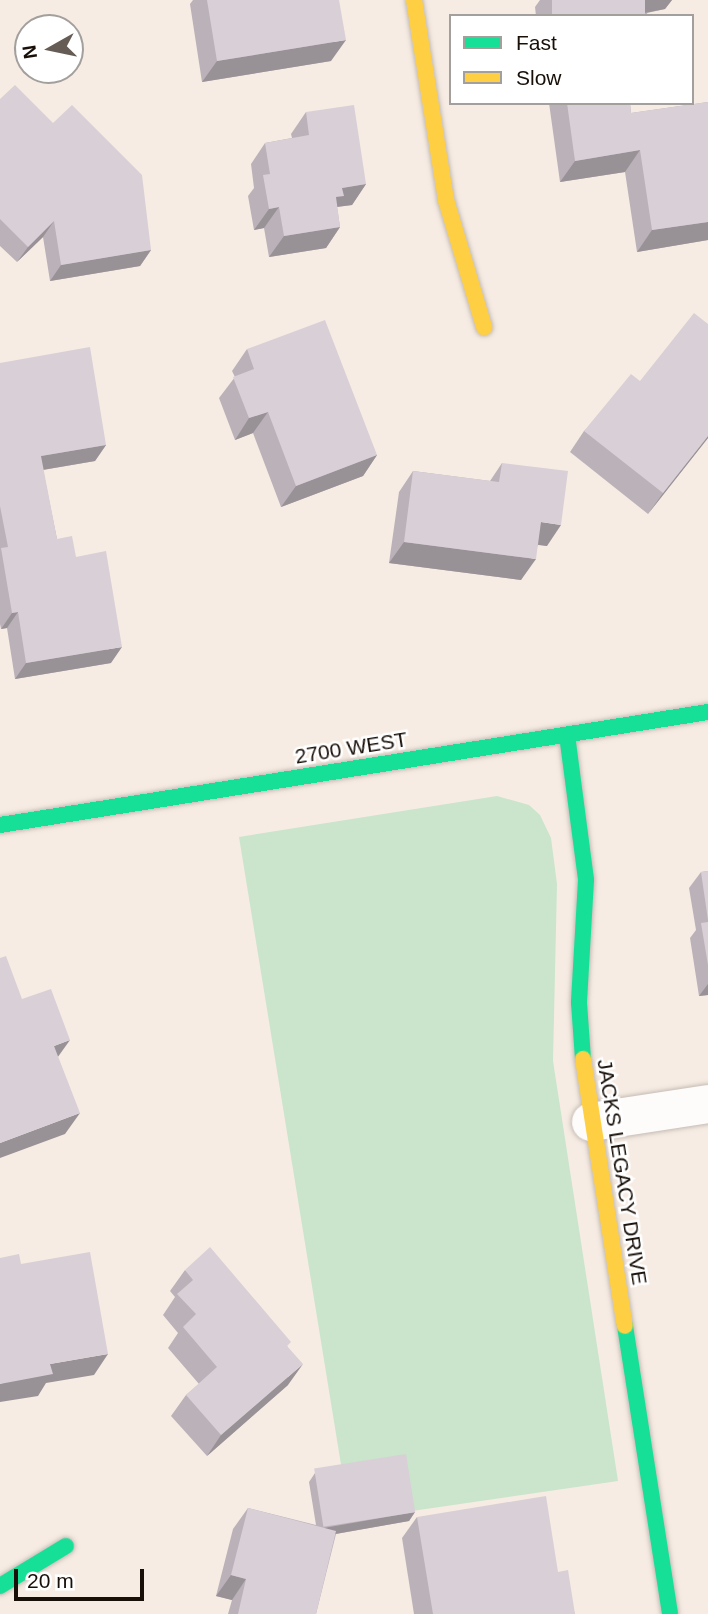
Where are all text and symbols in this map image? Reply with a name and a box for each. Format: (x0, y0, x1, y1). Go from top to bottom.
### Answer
north arrow (14, 14, 84, 84)
legend (449, 14, 694, 105)
text: Fast (516, 31, 557, 54)
text: N (18, 44, 41, 60)
text: Slow (516, 66, 562, 89)
street label: 2700 WEST (293, 727, 409, 769)
street label: JACKS LEGACY DRIVE (592, 1057, 652, 1287)
scale bar (18, 1554, 147, 1598)
text: 20 m (27, 1569, 74, 1592)

